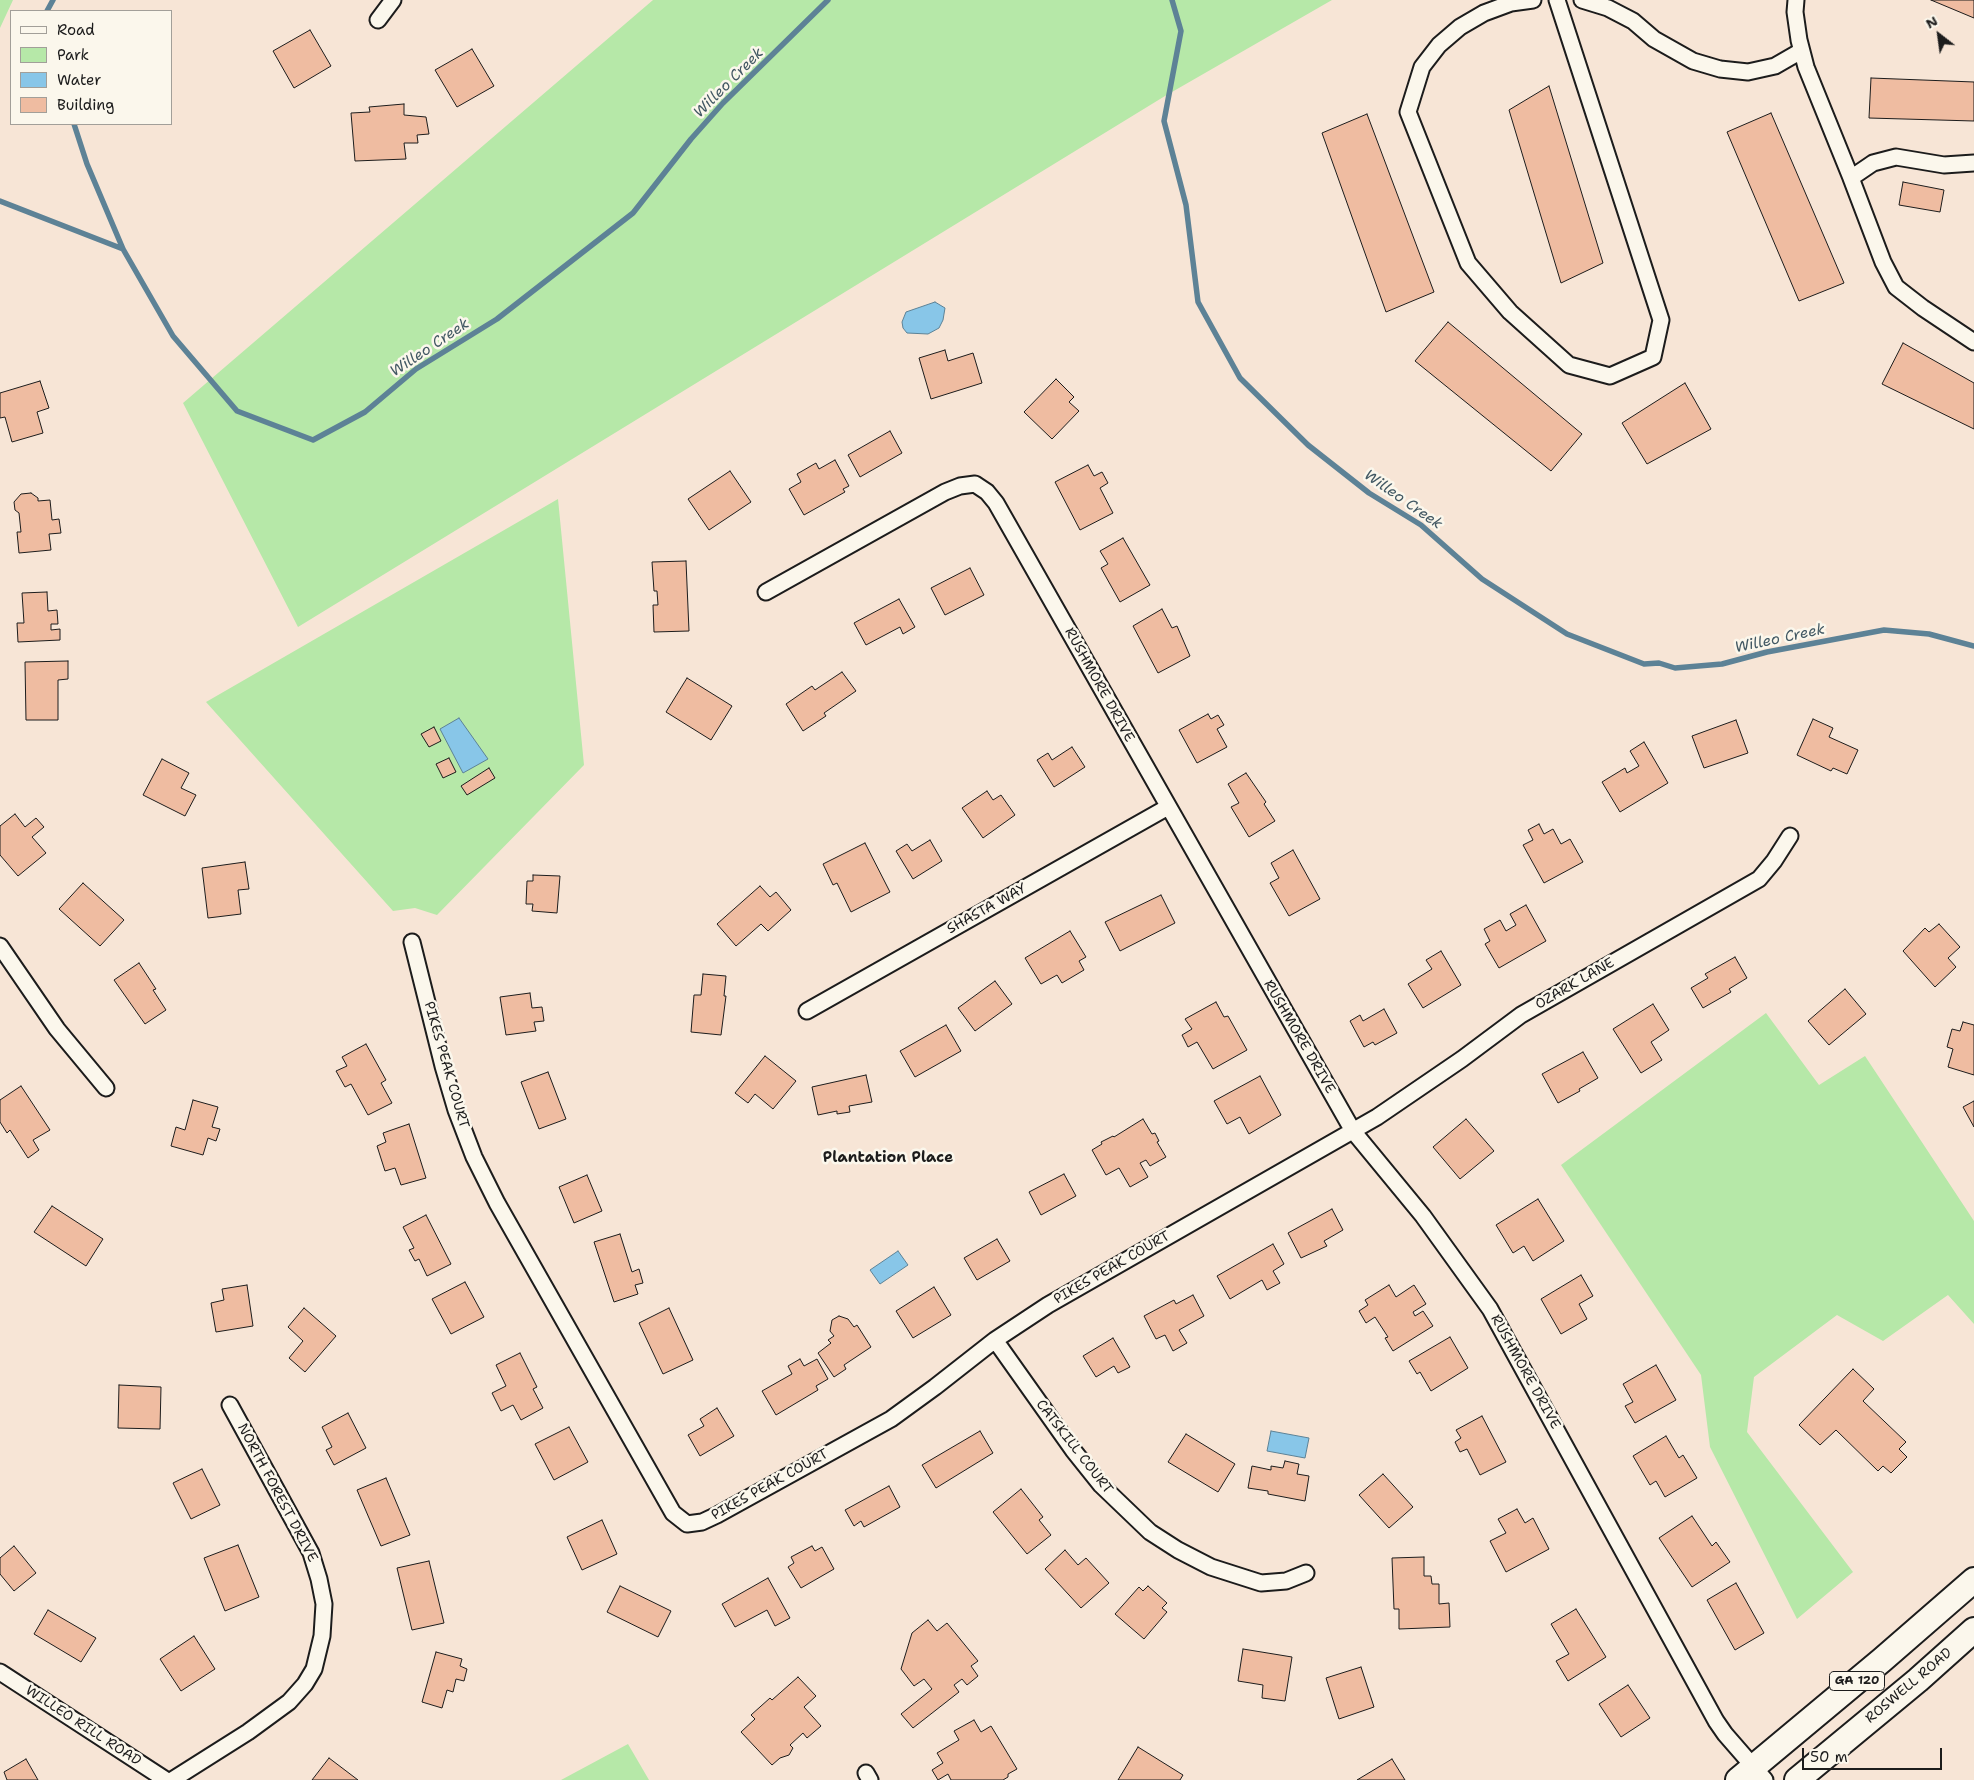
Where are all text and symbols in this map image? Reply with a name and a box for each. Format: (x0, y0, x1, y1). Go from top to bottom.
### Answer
legend (10, 10, 172, 125)
north arrow (1914, 10, 1964, 60)
text: N (1922, 11, 1941, 33)
text: Road (57, 20, 95, 40)
water label: Willeo Creek (690, 44, 768, 122)
text: Park (57, 45, 89, 65)
text: Water (57, 70, 101, 90)
text: Building (57, 95, 114, 115)
water label: Willeo Creek (387, 315, 473, 381)
water label: Willeo Creek (1360, 466, 1446, 534)
water label: Willeo Creek (1733, 621, 1827, 657)
street label: RUSHMORE DRIVE (1061, 625, 1137, 745)
street label: SHASTA WAY (944, 880, 1030, 938)
street label: OZARK LANE (1532, 955, 1618, 1013)
street label: RUSHMORE DRIVE (1260, 977, 1338, 1097)
street label: PIKES PEAK COURT (420, 1000, 472, 1130)
district label: Plantation Place (823, 1149, 953, 1167)
street label: PIKES PEAK COURT (1051, 1228, 1173, 1308)
street label: RUSHMORE DRIVE (1487, 1312, 1563, 1432)
street label: CATSKILL COURT (1032, 1396, 1116, 1498)
street label: NORTH FOREST DRIVE (233, 1421, 321, 1565)
street label: PIKES PEAK COURT (709, 1446, 831, 1524)
street label: ROSWELL ROAD (1862, 1645, 1956, 1727)
road number: GA 120 (1830, 1672, 1884, 1690)
street label: WILLEO RILL ROAD (22, 1682, 144, 1770)
scale bar (1804, 1738, 1944, 1770)
text: 50 m (1810, 1747, 1848, 1767)

